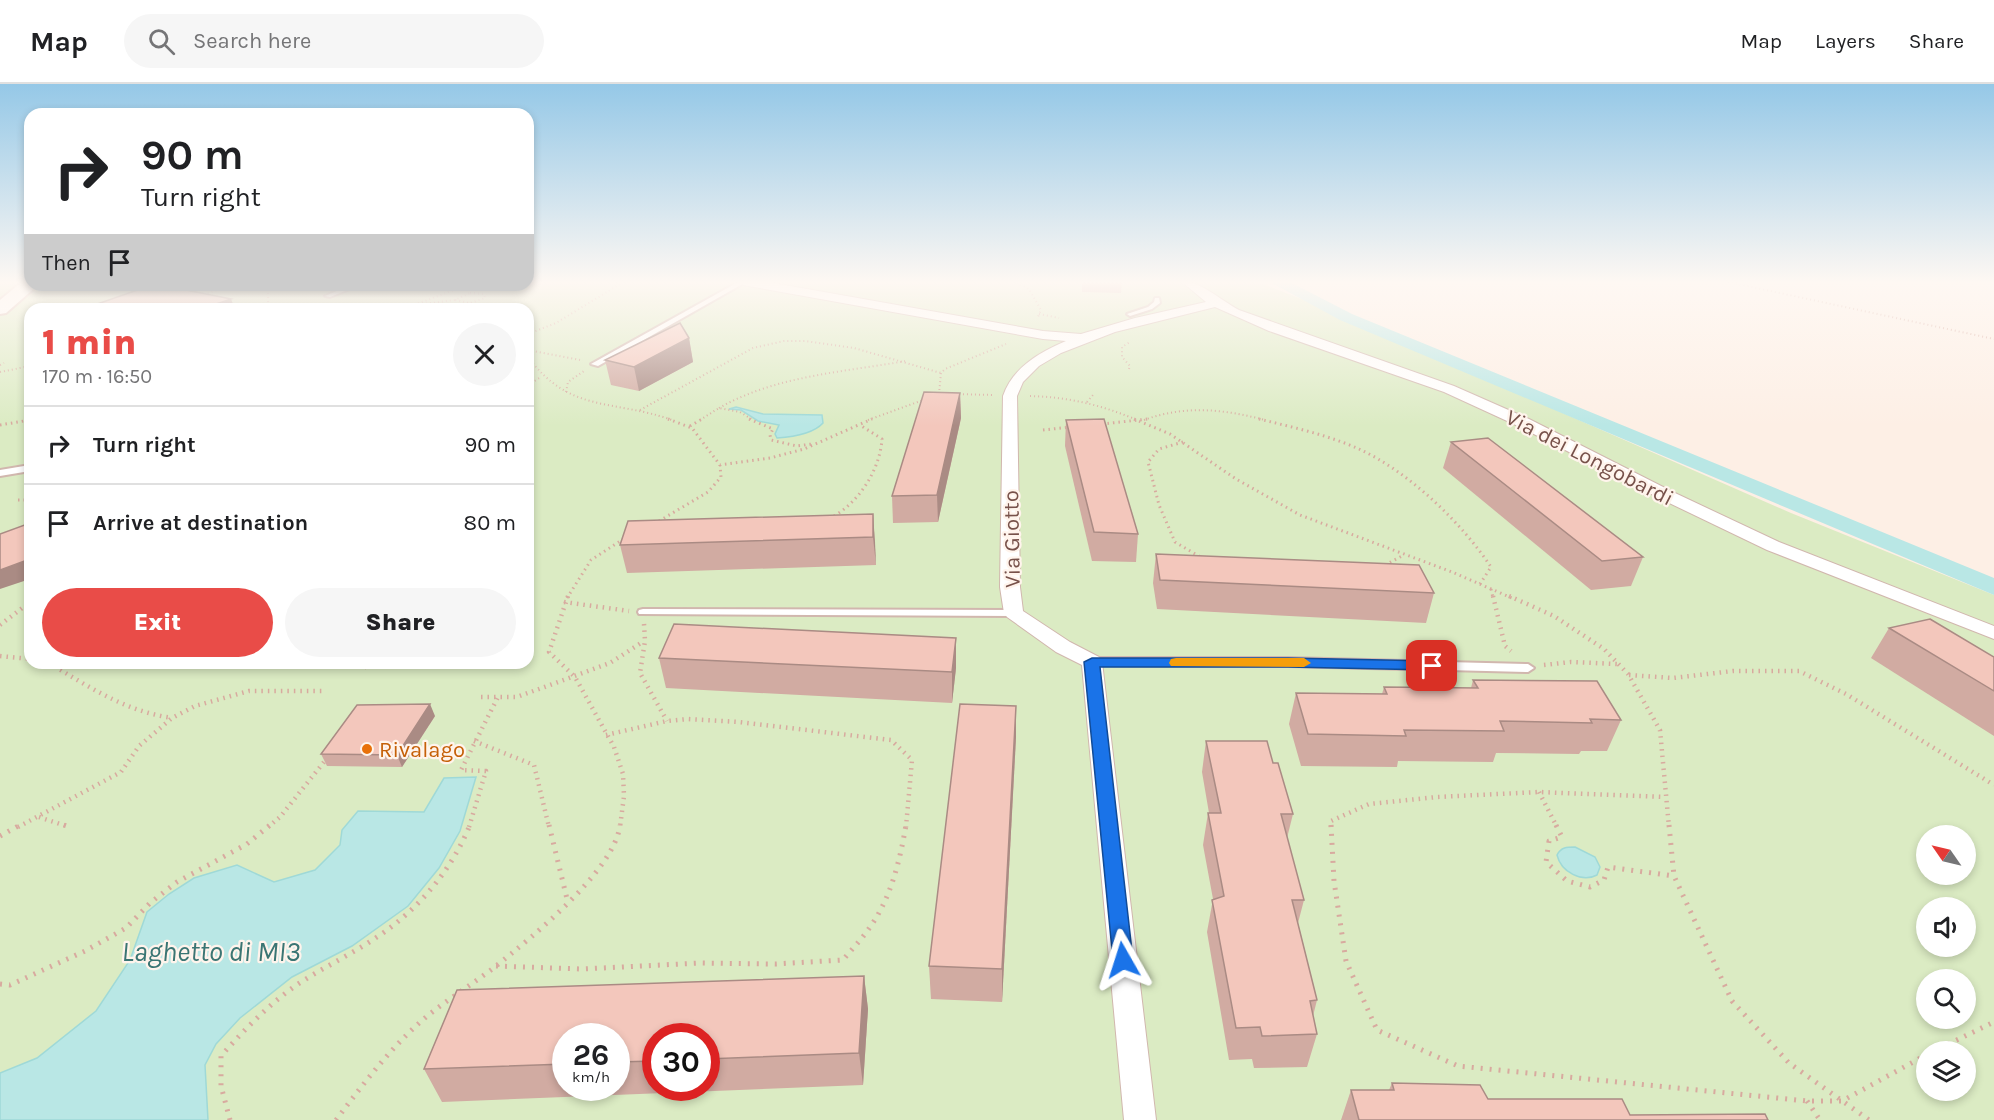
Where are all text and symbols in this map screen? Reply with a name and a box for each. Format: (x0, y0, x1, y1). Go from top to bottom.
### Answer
search box (124, 14, 544, 68)
text: Map (30, 25, 88, 58)
icon: search (145, 25, 178, 58)
text: Search here (193, 28, 311, 54)
text: Map (1740, 29, 1782, 53)
text: Layers (1815, 29, 1876, 53)
text: Share (1909, 29, 1964, 53)
text: 90 m (141, 130, 244, 180)
icon: right (42, 132, 120, 210)
text: Turn right (141, 181, 261, 213)
icon: arrive (103, 246, 136, 279)
text: Then (42, 250, 91, 276)
text: 1 min (42, 321, 136, 363)
button: close (453, 323, 516, 386)
text: 170 m · 16:50 (42, 365, 152, 388)
street label: Via dei Longobardi (1501, 404, 1678, 511)
icon: right (42, 429, 75, 462)
text: Turn right (93, 432, 196, 458)
text: 90 m (464, 432, 516, 458)
street label: Via Giotto (998, 490, 1026, 588)
icon: arrive (42, 507, 75, 540)
text: Arrive at destination (93, 510, 308, 536)
text: 80 m (464, 510, 516, 536)
button: Exit (42, 588, 273, 657)
button: Share (285, 588, 516, 657)
pin (1406, 640, 1457, 691)
icon: arrive (1415, 649, 1448, 682)
place label: Rivalago (379, 737, 465, 763)
marker: Rivalago (360, 742, 374, 756)
north arrow (1916, 825, 1976, 885)
map controls (1916, 825, 1976, 1101)
button: sound (1916, 897, 1976, 957)
position arrow (1091, 928, 1155, 992)
water label: Laghetto di MI3 (122, 935, 301, 968)
button: search (1916, 969, 1976, 1029)
speed limit sign: 30 (642, 1023, 720, 1101)
text: 26 (573, 1037, 609, 1073)
button: layers (1916, 1041, 1976, 1101)
text: km/h (572, 1068, 610, 1086)

